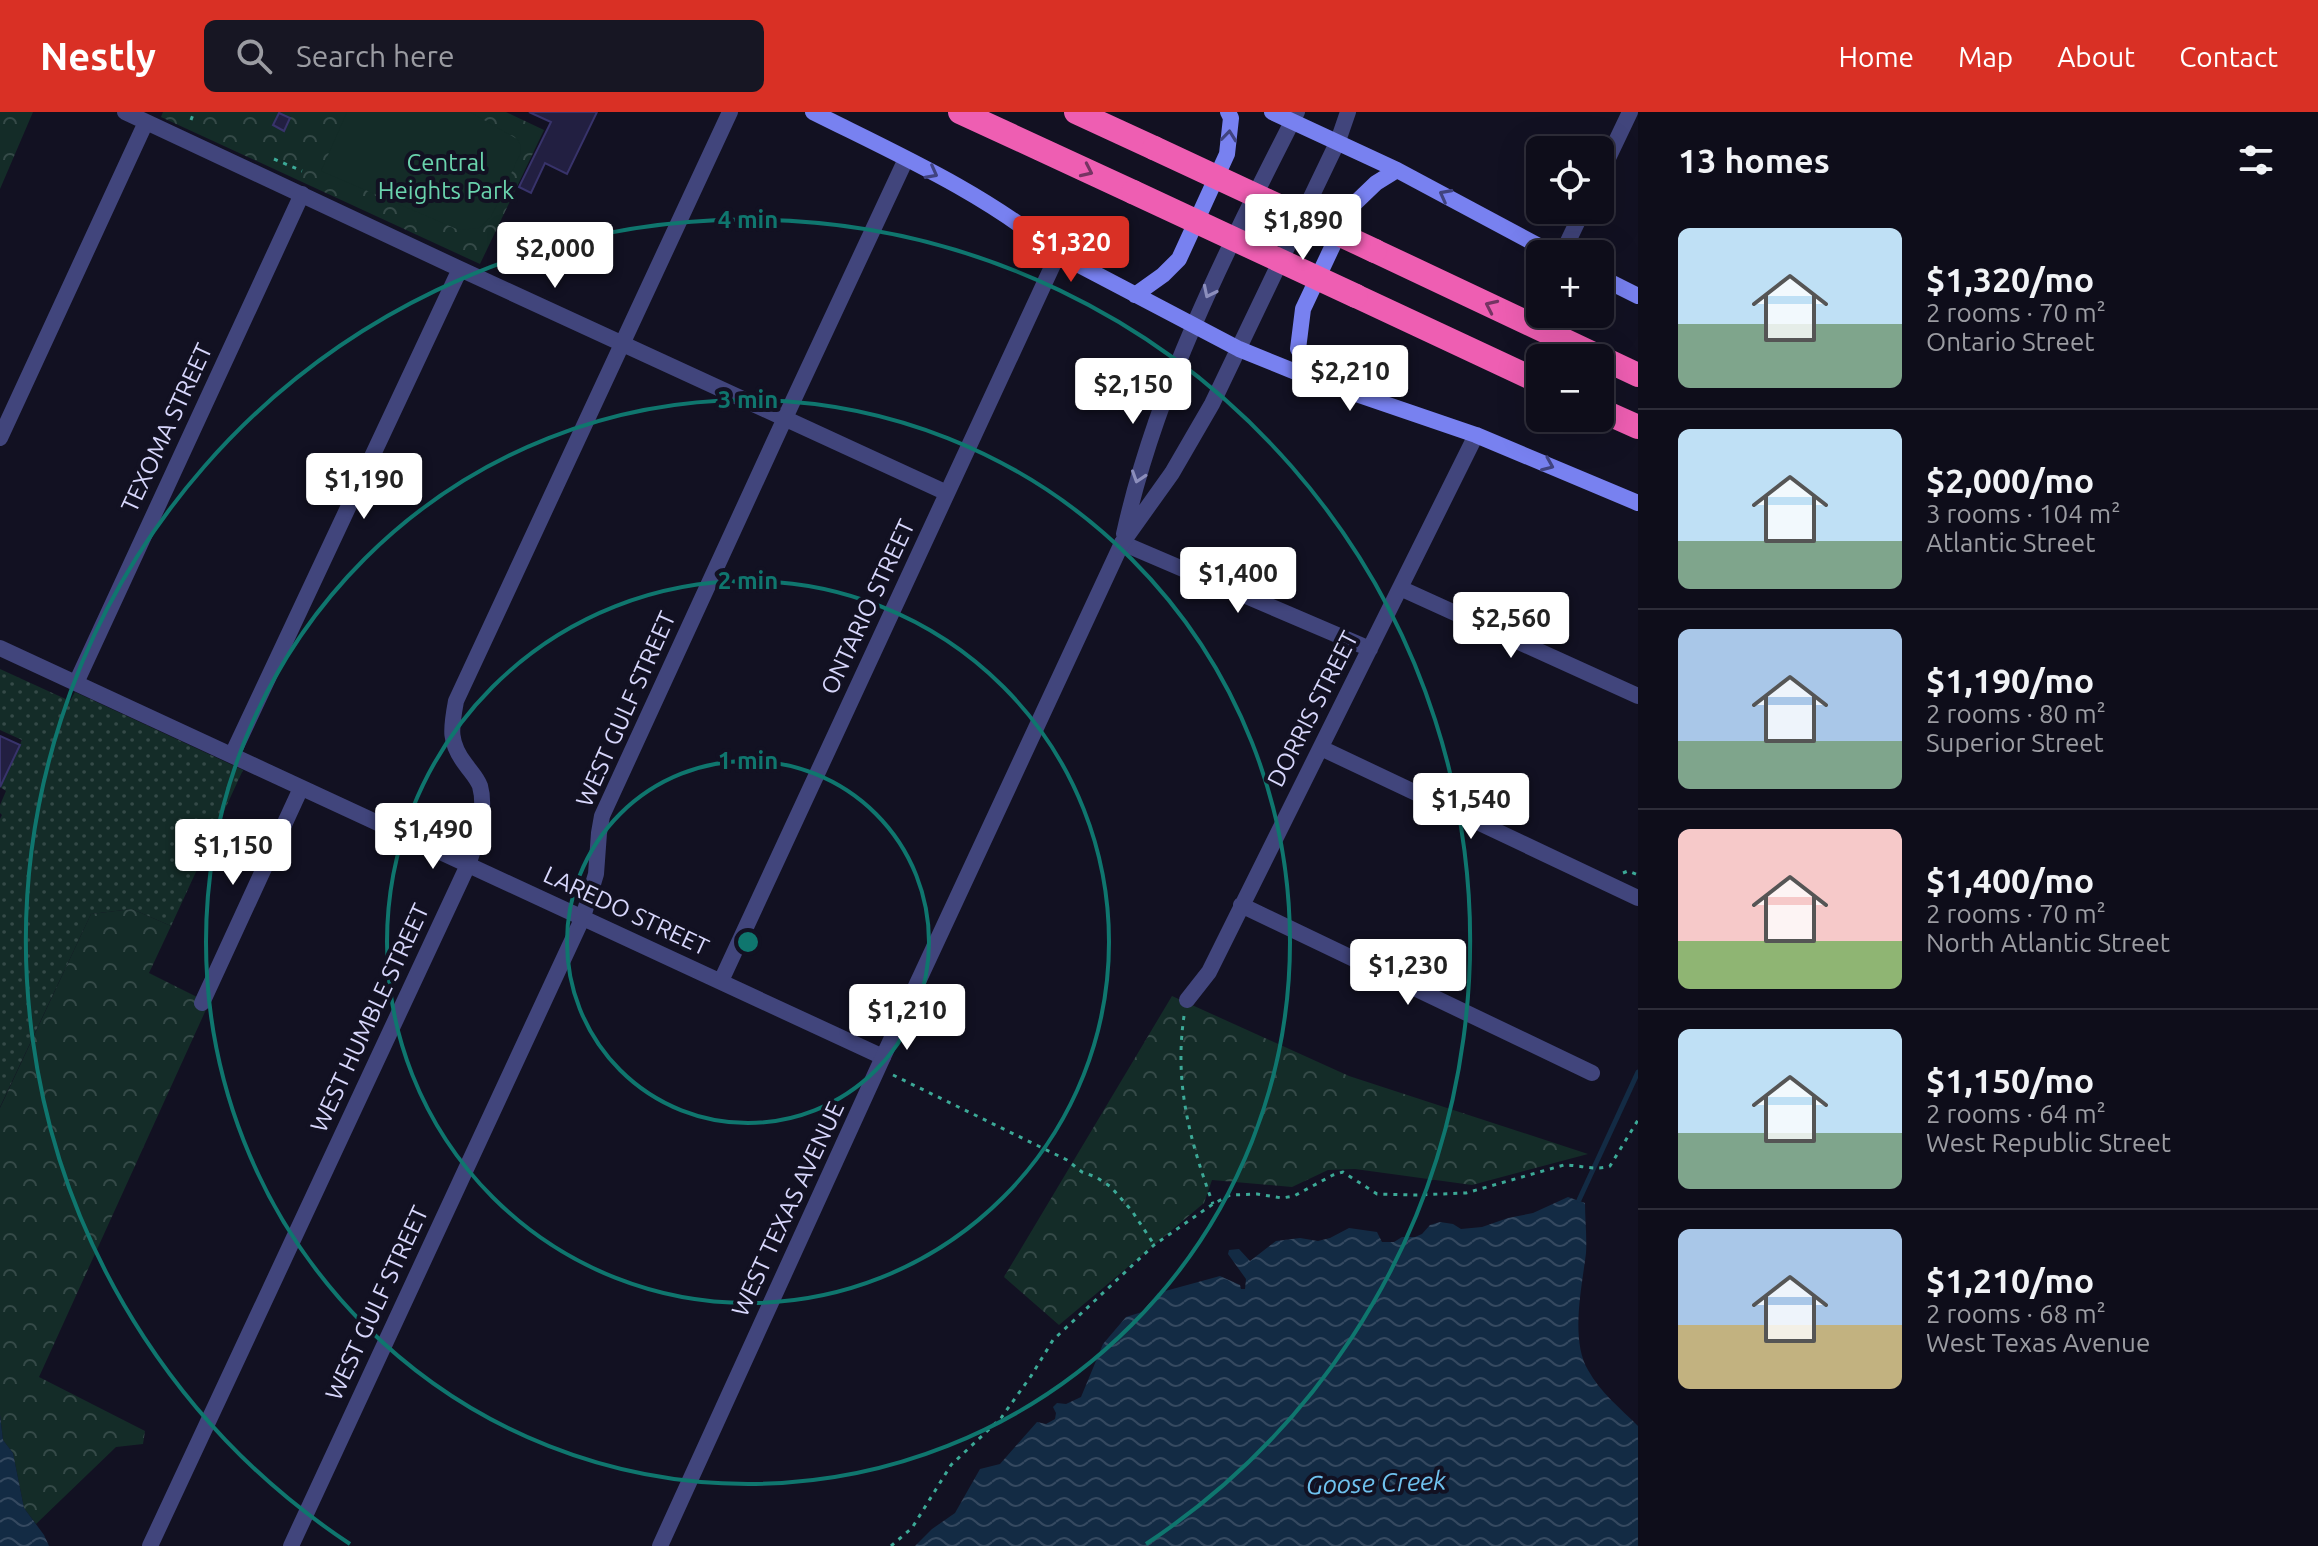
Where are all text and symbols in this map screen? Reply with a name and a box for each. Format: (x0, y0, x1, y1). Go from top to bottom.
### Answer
search box (204, 20, 764, 92)
icon: search (232, 34, 276, 78)
text: Nestly (40, 35, 156, 77)
text: Search here (296, 39, 455, 73)
text: Home (1839, 41, 1914, 72)
text: Map (1958, 41, 2013, 72)
text: About (2057, 41, 2135, 72)
text: Contact (2179, 41, 2278, 72)
one-way arrow (1220, 129, 1237, 142)
map controls (1526, 136, 1614, 432)
button: locate (1526, 136, 1614, 224)
icon: filters (2234, 138, 2278, 182)
text: 13 homes (1678, 141, 1830, 179)
park label: Central Heights Park (378, 149, 514, 204)
one-way arrow (1078, 161, 1093, 177)
one-way arrow (924, 164, 938, 179)
one-way arrow (1439, 190, 1454, 205)
pin: $1,890 (1238, 194, 1368, 262)
text: $1,890 (1263, 205, 1343, 234)
text: 4 min (718, 206, 778, 233)
pin: $1,320 (1006, 216, 1136, 284)
pin: $2,000 (490, 222, 620, 290)
text: $1,320 (1031, 227, 1111, 256)
text: $2,000 (515, 233, 595, 262)
button: + (1526, 240, 1614, 328)
icon: home (1742, 260, 1838, 356)
text: $1,320/mo (1926, 260, 2094, 298)
one-way arrow (1203, 284, 1219, 298)
text: 2 rooms · 70 m² (1926, 298, 2106, 327)
one-way arrow (1485, 300, 1500, 316)
text: Ontario Street (1926, 327, 2094, 356)
street label: TEXOMA STREET (116, 339, 217, 516)
button: − (1526, 344, 1614, 432)
pin: $2,210 (1285, 345, 1415, 413)
text: $2,210 (1310, 356, 1390, 385)
pin: $2,150 (1068, 358, 1198, 426)
text: $2,150 (1093, 369, 1173, 398)
text: 3 min (718, 386, 778, 413)
pin: $1,190 (299, 453, 429, 521)
one-way arrow (1540, 456, 1554, 472)
icon: home (1742, 461, 1838, 557)
text: $2,000/mo (1926, 461, 2094, 499)
text: $1,190 (324, 464, 404, 493)
one-way arrow (1131, 469, 1147, 483)
text: 3 rooms · 104 m² (1926, 499, 2121, 528)
street label: ONTARIO STREET (815, 515, 920, 698)
text: Atlantic Street (1926, 528, 2095, 557)
pin: $1,400 (1173, 547, 1303, 615)
text: $1,400 (1198, 558, 1278, 587)
text: 2 min (718, 567, 778, 594)
pin: $2,560 (1446, 592, 1576, 660)
text: $2,560 (1471, 603, 1551, 632)
street label: WEST GULF STREET (570, 607, 681, 811)
street label: DORRIS STREET (1262, 627, 1363, 791)
icon: home (1742, 661, 1838, 757)
text: $1,190/mo (1926, 661, 2094, 699)
text: 2 rooms · 80 m² (1926, 699, 2106, 728)
text: Superior Street (1926, 728, 2104, 757)
text: 1 min (718, 747, 778, 774)
pin: $1,540 (1406, 773, 1536, 841)
text: $1,540 (1431, 784, 1511, 813)
pin: $1,490 (368, 803, 498, 871)
text: $1,490 (393, 814, 473, 843)
pin: $1,150 (168, 819, 298, 887)
text: $1,150 (193, 830, 273, 859)
street label: LAREDO STREET (539, 860, 713, 961)
icon: home (1742, 861, 1838, 957)
text: $1,400/mo (1926, 861, 2094, 899)
street label: WEST HUMBLE STREET (305, 899, 434, 1136)
text: 2 rooms · 70 m² (1926, 899, 2106, 928)
centre of rings (734, 928, 762, 956)
text: North Atlantic Street (1926, 928, 2170, 957)
pin: $1,230 (1343, 939, 1473, 1007)
text: $1,230 (1368, 950, 1448, 979)
pin: $1,210 (842, 984, 972, 1052)
text: $1,210 (867, 995, 947, 1024)
icon: home (1742, 1061, 1838, 1157)
text: $1,150/mo (1926, 1061, 2094, 1099)
street label: WEST TEXAS AVENUE (726, 1097, 849, 1320)
text: 2 rooms · 64 m² (1926, 1099, 2106, 1128)
text: West Republic Street (1926, 1128, 2171, 1157)
street label: WEST GULF STREET (320, 1202, 433, 1404)
icon: home (1742, 1261, 1838, 1357)
text: $1,210/mo (1926, 1261, 2094, 1299)
text: 2 rooms · 68 m² (1926, 1299, 2106, 1328)
text: West Texas Avenue (1926, 1328, 2150, 1357)
water label: Goose Creek (1305, 1466, 1448, 1499)

